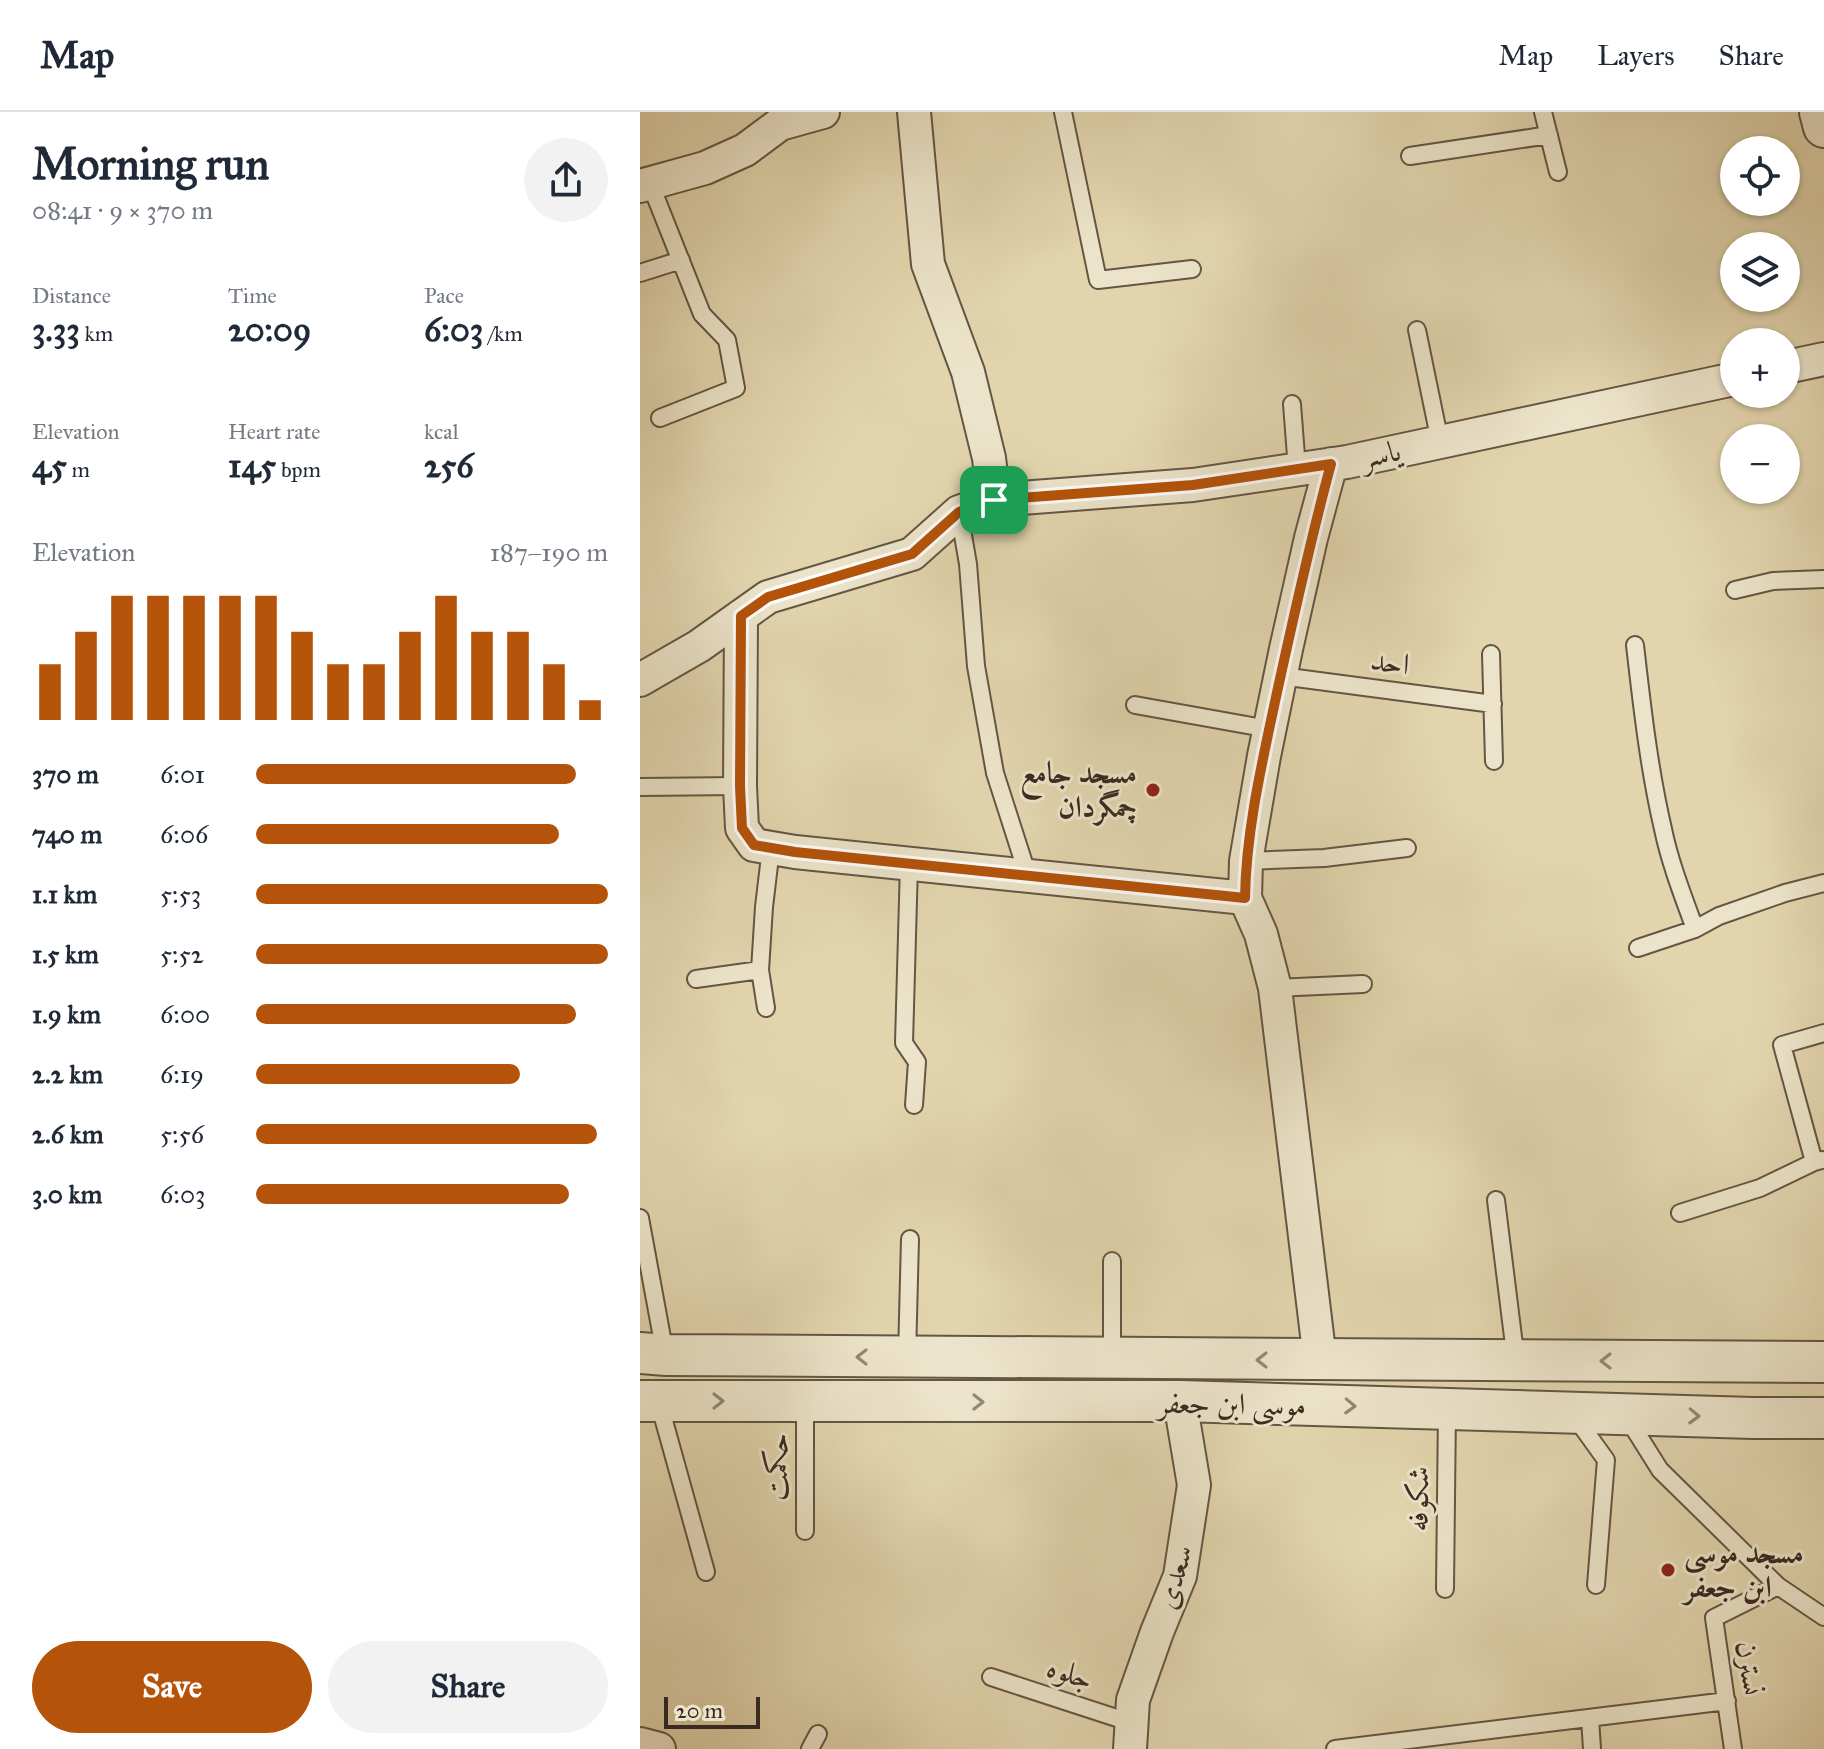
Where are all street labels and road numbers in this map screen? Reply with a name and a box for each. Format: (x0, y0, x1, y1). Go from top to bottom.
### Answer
street label: یاسر (1355, 432, 1406, 478)
street label: احد (1368, 641, 1412, 683)
street label: موسی ابن جعفر (1154, 1385, 1306, 1426)
street label: حکمت (759, 1433, 795, 1501)
street label: شکوفه (1399, 1466, 1438, 1532)
street label: سعدی (1148, 1541, 1200, 1613)
street label: نسترن (1728, 1638, 1772, 1698)
street label: جلوه (1042, 1649, 1098, 1697)

